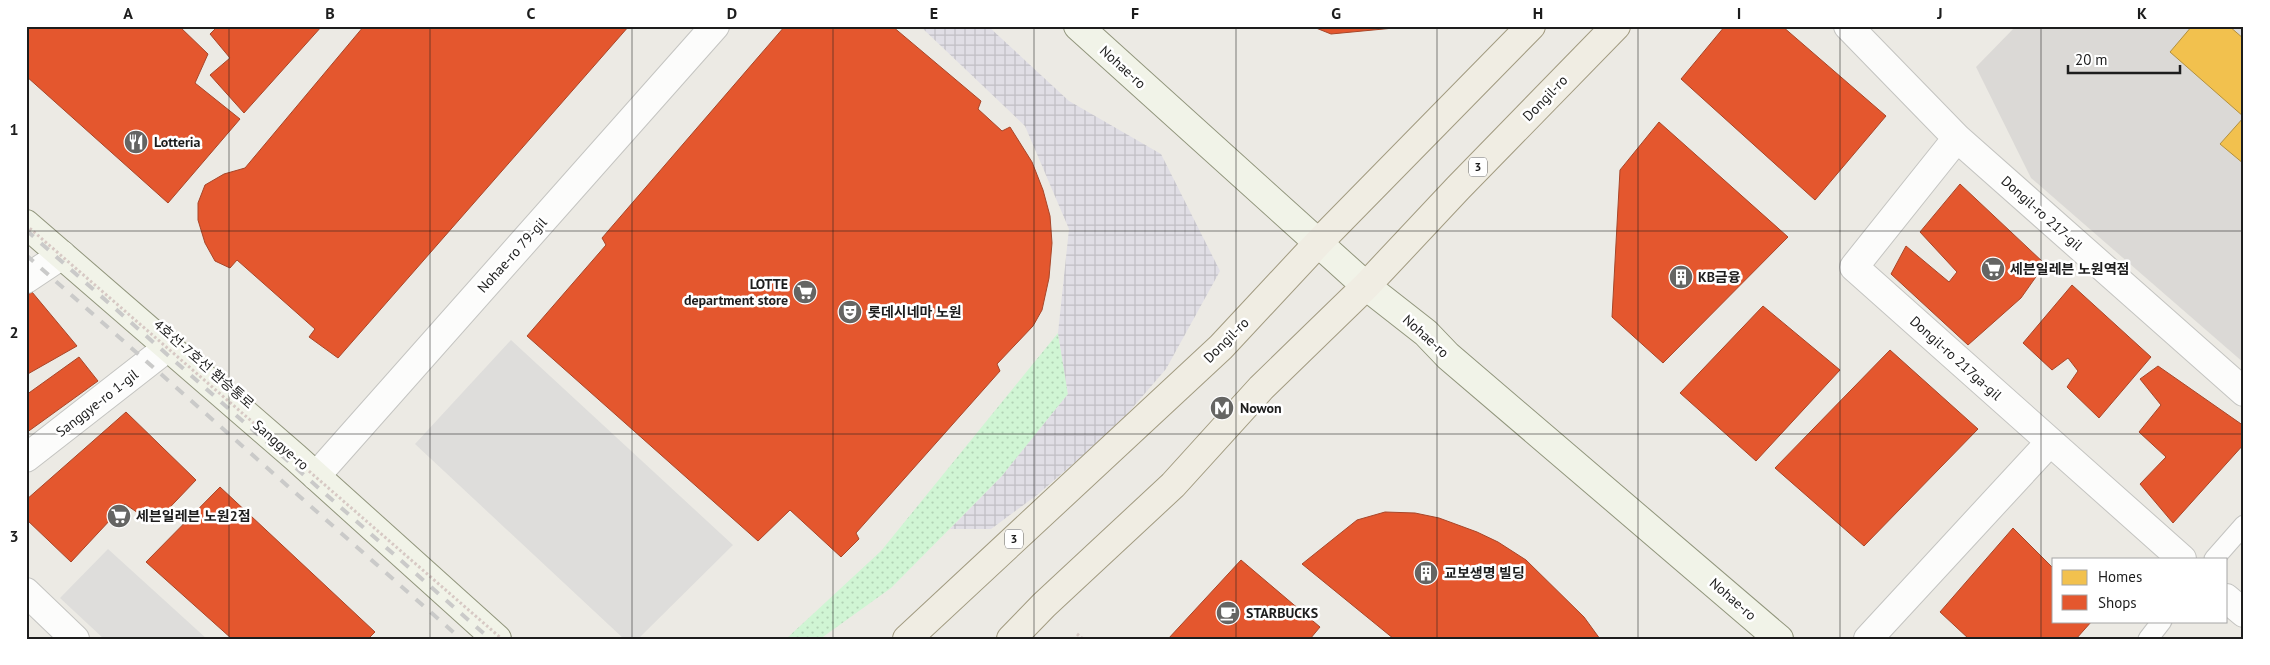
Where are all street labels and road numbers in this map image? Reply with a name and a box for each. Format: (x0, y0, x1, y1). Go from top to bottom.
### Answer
street label: Nohae-ro (1096, 42, 1150, 92)
street label: Dongil-ro (1519, 71, 1571, 125)
road number: 3 (1469, 158, 1487, 176)
street label: Dongil-ro 217-gil (1998, 172, 2086, 254)
street label: Nohae-ro 79-gil (473, 214, 551, 296)
street label: Nohae-ro (1399, 311, 1453, 361)
street label: Dongil-ro 217ga-gil (1906, 312, 2006, 404)
street label: Dongil-ro (1199, 313, 1253, 367)
street label: 4호선-7호선 환승통로 (150, 316, 258, 413)
street label: Sanggye-ro 1-gil (52, 365, 142, 441)
street label: Sanggye-ro (249, 416, 313, 474)
road number: 3 (1005, 530, 1023, 548)
street label: Nohae-ro (1706, 574, 1760, 624)

